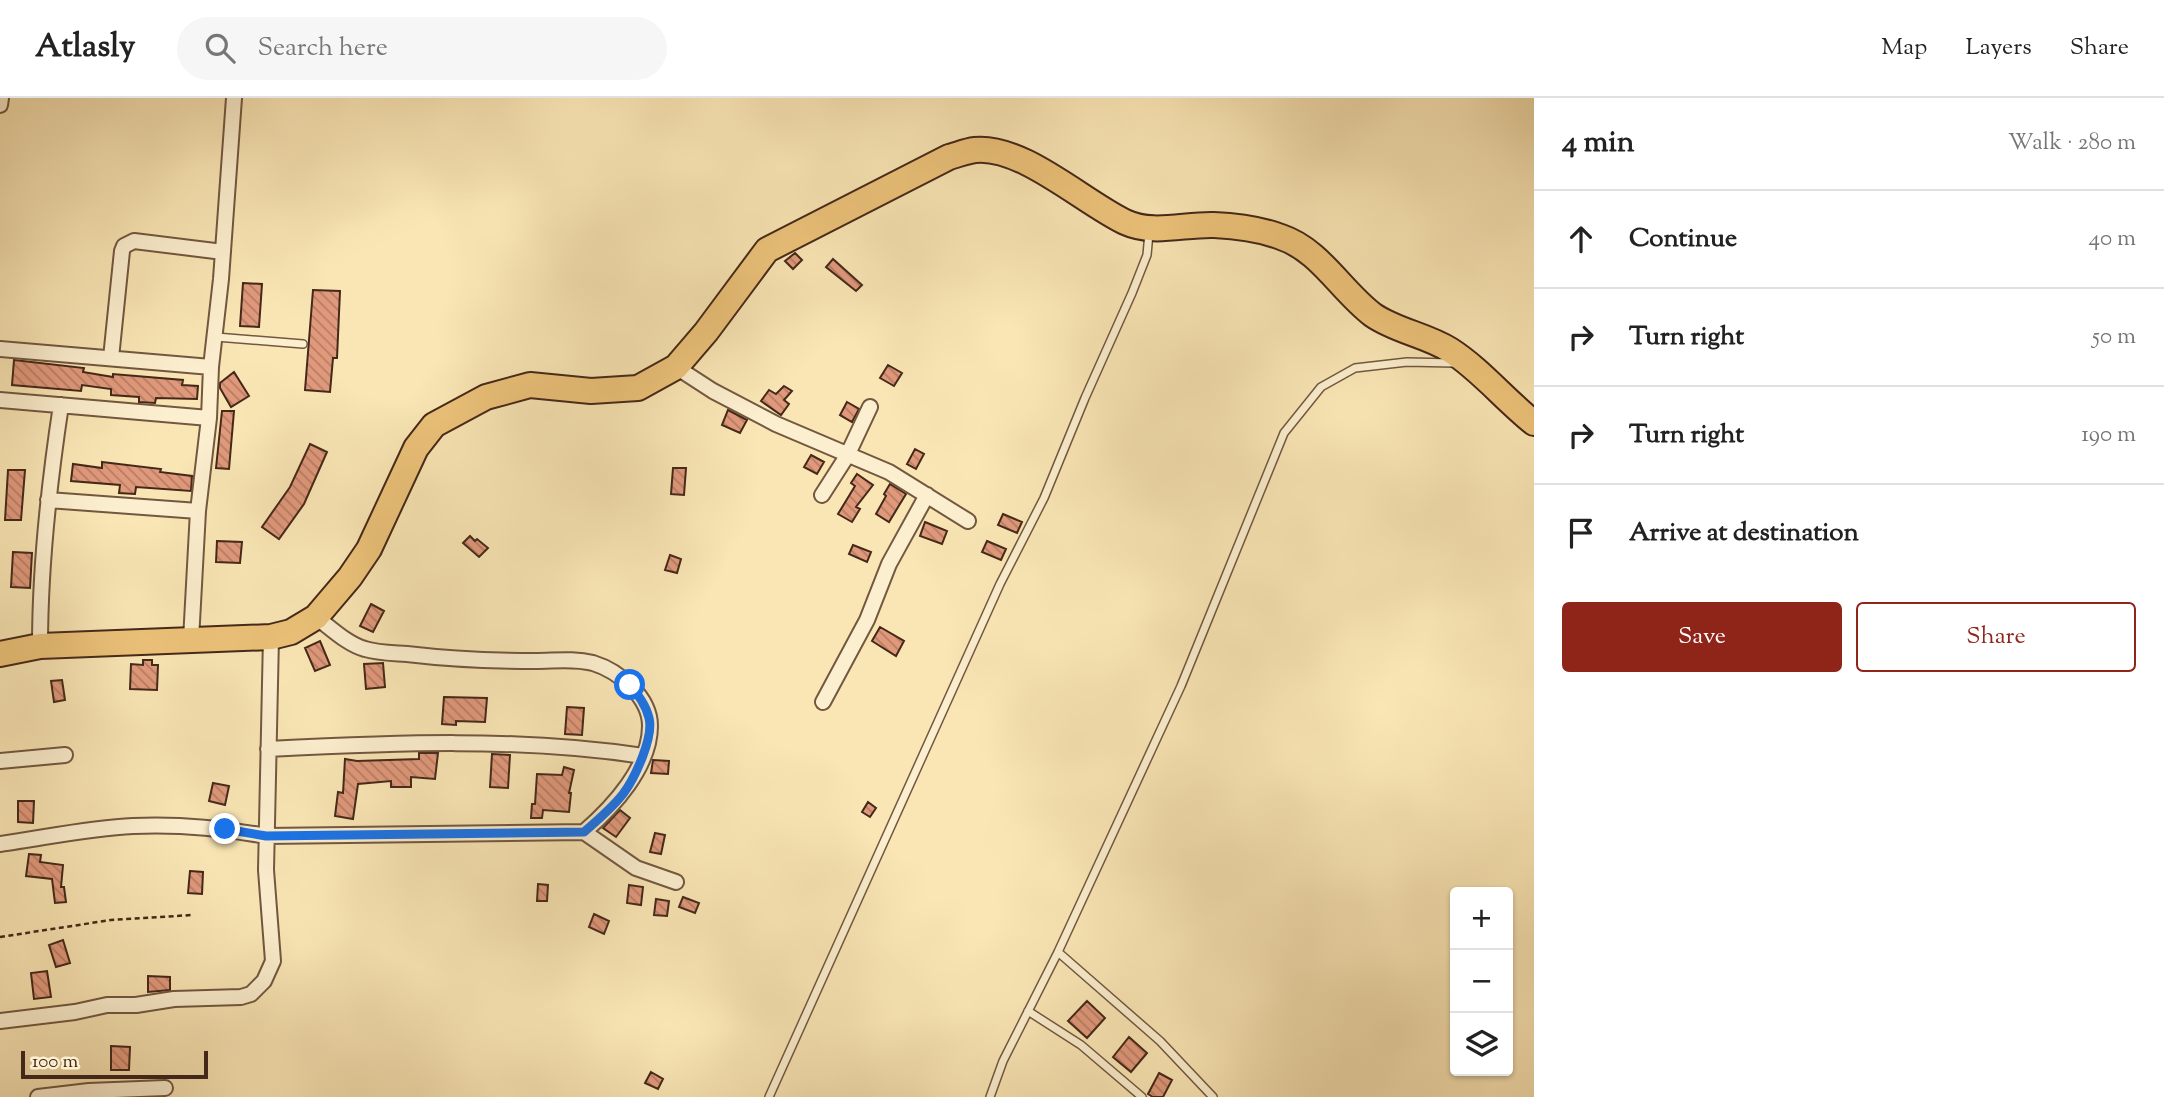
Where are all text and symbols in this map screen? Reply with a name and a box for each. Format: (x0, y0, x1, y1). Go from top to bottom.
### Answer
search box (177, 17, 667, 80)
text: Atlasly (35, 24, 135, 72)
icon: search (201, 29, 239, 67)
text: Search here (257, 30, 388, 67)
text: Map (1881, 31, 1927, 65)
text: Layers (1965, 31, 2032, 65)
text: Share (2070, 31, 2129, 65)
text: 4 min (1562, 122, 1635, 165)
text: Walk · 280 m (2008, 127, 2136, 160)
icon: ahead (1562, 220, 1600, 258)
text: Continue (1629, 221, 1737, 258)
text: 40 m (2089, 223, 2136, 256)
icon: right (1562, 318, 1600, 356)
text: Turn right (1629, 319, 1744, 356)
text: 50 m (2092, 321, 2136, 354)
icon: right (1562, 416, 1600, 454)
text: Turn right (1629, 417, 1744, 454)
text: 190 m (2081, 419, 2136, 452)
icon: arrive (1562, 514, 1600, 552)
text: Arrive at destination (1629, 515, 1859, 552)
button: Save (1562, 602, 1842, 672)
button: Share (1856, 602, 2136, 672)
route start (614, 669, 645, 700)
route end (209, 813, 240, 844)
map controls (1450, 887, 1513, 1076)
button: + (1450, 887, 1513, 950)
button: − (1450, 950, 1513, 1013)
button: layers (1450, 1013, 1513, 1076)
scale bar (21, 1048, 208, 1080)
text: 100 m (32, 1049, 78, 1076)

